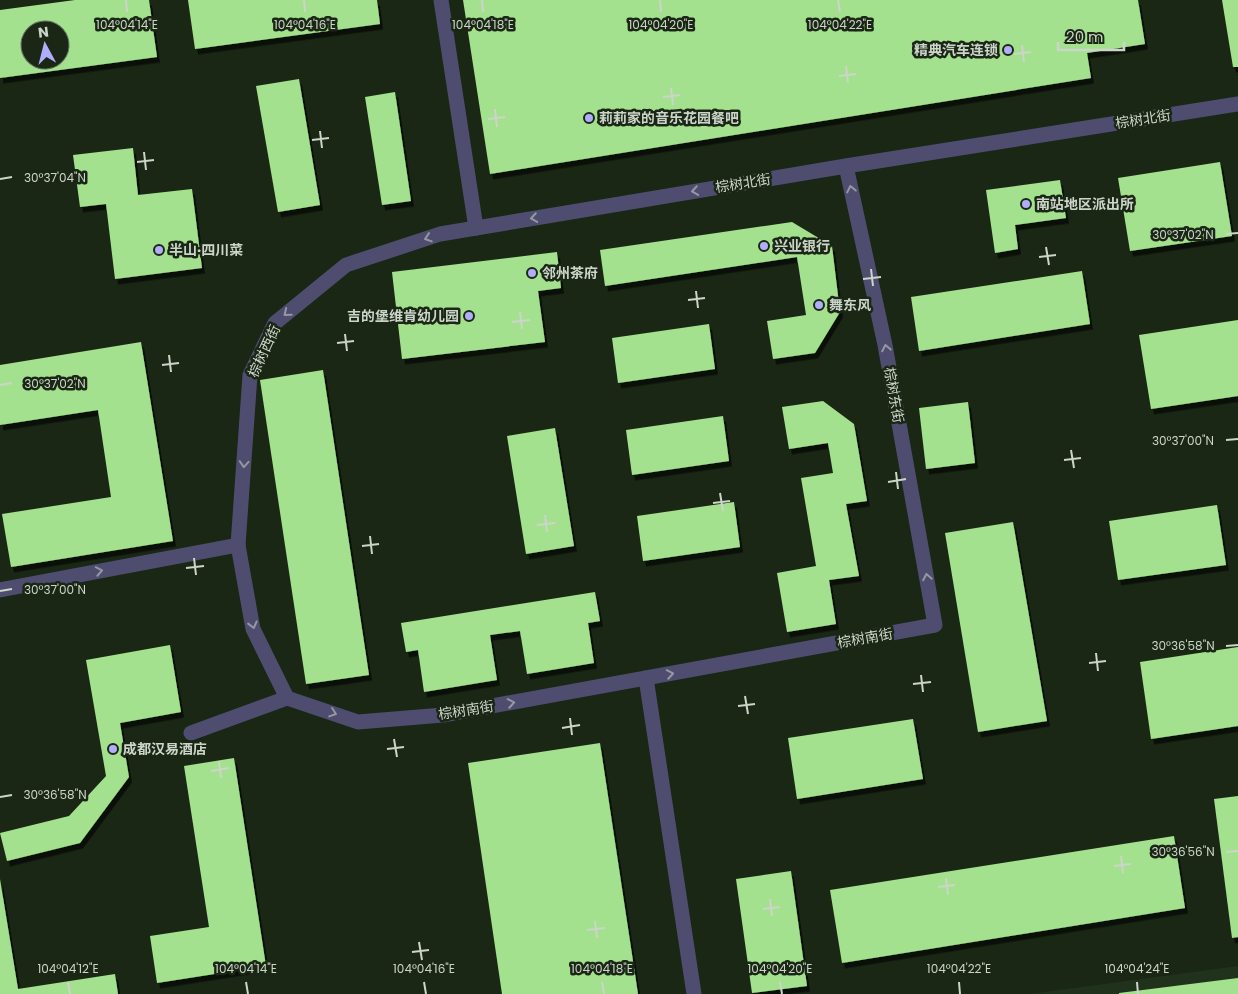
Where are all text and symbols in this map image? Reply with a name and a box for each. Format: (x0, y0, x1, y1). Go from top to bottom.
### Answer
text: 104°04'14"E (96, 16, 158, 33)
text: 104°04'16"E (274, 16, 336, 33)
text: 104°04'18"E (452, 16, 514, 33)
text: 104°04'20"E (629, 16, 693, 33)
text: 104°04'22"E (808, 16, 872, 33)
north arrow (20, 20, 70, 70)
scale bar (1058, 20, 1124, 52)
text: N (37, 22, 50, 43)
text: 20 m (1066, 26, 1104, 47)
place label: 精典汽车连锁 (914, 40, 998, 60)
marker: 精典汽车连锁 (1002, 44, 1014, 56)
street label: 棕树北街 (1114, 105, 1172, 133)
place label: 莉莉家的音乐花园餐吧 (599, 108, 739, 128)
marker: 莉莉家的音乐花园餐吧 (583, 112, 595, 124)
text: 30°37'04"N (24, 169, 86, 186)
street label: 棕树北街 (714, 169, 772, 197)
one-way arrow (847, 185, 857, 194)
one-way arrow (690, 186, 699, 196)
place label: 南站地区派出所 (1036, 194, 1134, 214)
marker: 南站地区派出所 (1020, 198, 1032, 210)
one-way arrow (530, 212, 538, 223)
text: 30°37'02"N (1152, 226, 1214, 243)
one-way arrow (425, 232, 433, 242)
place label: 兴业银行 (774, 236, 830, 256)
place label: 半山·四川菜 (169, 240, 243, 260)
marker: 兴业银行 (758, 240, 770, 252)
marker: 半山·四川菜 (153, 244, 165, 256)
place label: 邻州茶府 (542, 263, 598, 283)
marker: 邻州茶府 (526, 267, 538, 279)
place label: 舞东风 (829, 295, 871, 315)
marker: 舞东风 (813, 299, 825, 311)
place label: 吉的堡维肯幼儿园 (347, 306, 459, 326)
one-way arrow (284, 307, 293, 316)
marker: 吉的堡维肯幼儿园 (463, 310, 475, 322)
street label: 棕树西街 (243, 321, 285, 381)
one-way arrow (881, 344, 891, 353)
street label: 棕树东街 (879, 366, 909, 424)
text: 30°37'02"N (24, 375, 86, 392)
text: 30°37'00"N (1152, 432, 1214, 449)
one-way arrow (239, 460, 250, 468)
one-way arrow (95, 566, 104, 577)
one-way arrow (922, 573, 932, 581)
text: 30°37'00"N (24, 581, 86, 598)
one-way arrow (247, 620, 258, 629)
street label: 棕树南街 (836, 623, 894, 653)
text: 30°36'58"N (1151, 637, 1215, 654)
one-way arrow (666, 669, 675, 679)
street label: 棕树南街 (437, 696, 495, 724)
one-way arrow (506, 698, 515, 708)
one-way arrow (329, 707, 337, 717)
place label: 成都汉易酒店 (123, 739, 207, 759)
marker: 成都汉易酒店 (107, 743, 119, 755)
text: 30°36'58"N (23, 786, 87, 803)
text: 30°36'56"N (1151, 843, 1215, 860)
text: 104°04'12"E (37, 960, 99, 977)
text: 104°04'14"E (215, 960, 277, 977)
text: 104°04'16"E (393, 960, 455, 977)
text: 104°04'18"E (571, 960, 633, 977)
text: 104°04'20"E (748, 960, 812, 977)
text: 104°04'22"E (927, 960, 991, 977)
text: 104°04'24"E (1105, 960, 1169, 977)

